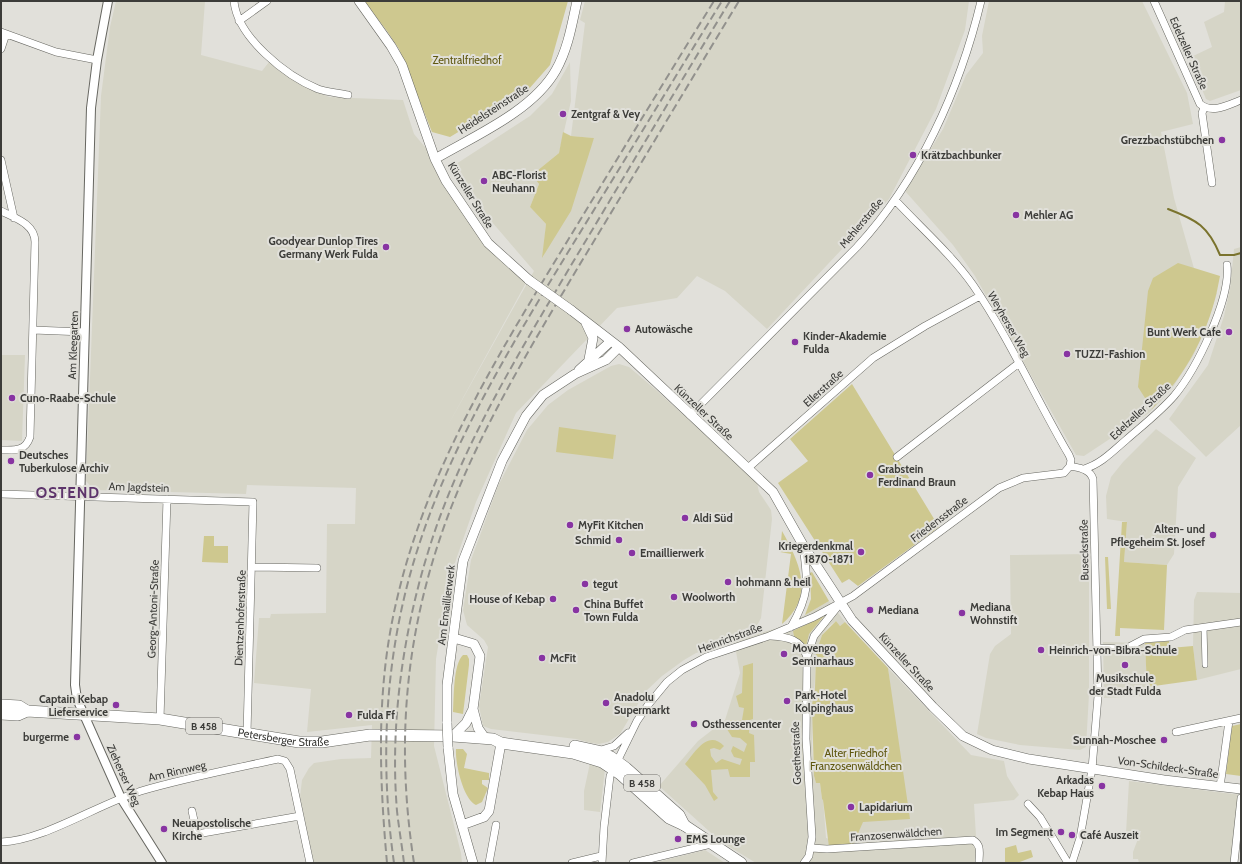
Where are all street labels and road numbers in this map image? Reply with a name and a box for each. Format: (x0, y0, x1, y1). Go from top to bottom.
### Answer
street label: Edelzeller Straße (1167, 14, 1211, 92)
street label: Heidelsteinstraße (455, 81, 531, 137)
street label: Künzeller Straße (445, 159, 497, 231)
street label: Mehlerstraße (836, 195, 886, 251)
street label: Weyherser Weg (985, 289, 1034, 360)
street label: Am Kleegarten (65, 310, 81, 380)
street label: Ellerstraße (800, 366, 846, 410)
street label: Edelzeller Straße (1107, 379, 1174, 443)
street label: Künzeller Straße (671, 381, 737, 443)
street label: Am Jagdstein (108, 479, 170, 495)
street label: Friedensstraße (908, 493, 971, 545)
street label: Buseckstraße (1076, 519, 1092, 581)
street label: Georg-Antoni-Straße (144, 559, 162, 659)
street label: Am Emaillierwerk (434, 564, 458, 646)
street label: Dientzenhoferstraße (231, 569, 249, 666)
street label: Heinrichstraße (696, 620, 764, 656)
street label: Künzeller Straße (876, 629, 938, 695)
road number: B 458 (186, 718, 222, 734)
street label: Goethestraße (788, 721, 804, 785)
street label: Petersberger Straße (237, 725, 330, 749)
street label: Zieherser Weg (104, 742, 145, 808)
street label: Von-Schildeck-Straße (1117, 753, 1220, 781)
street label: Am Rinnweg (147, 757, 208, 784)
road number: B 458 (624, 775, 660, 791)
street label: Franzosenwäldchen (850, 824, 942, 844)

